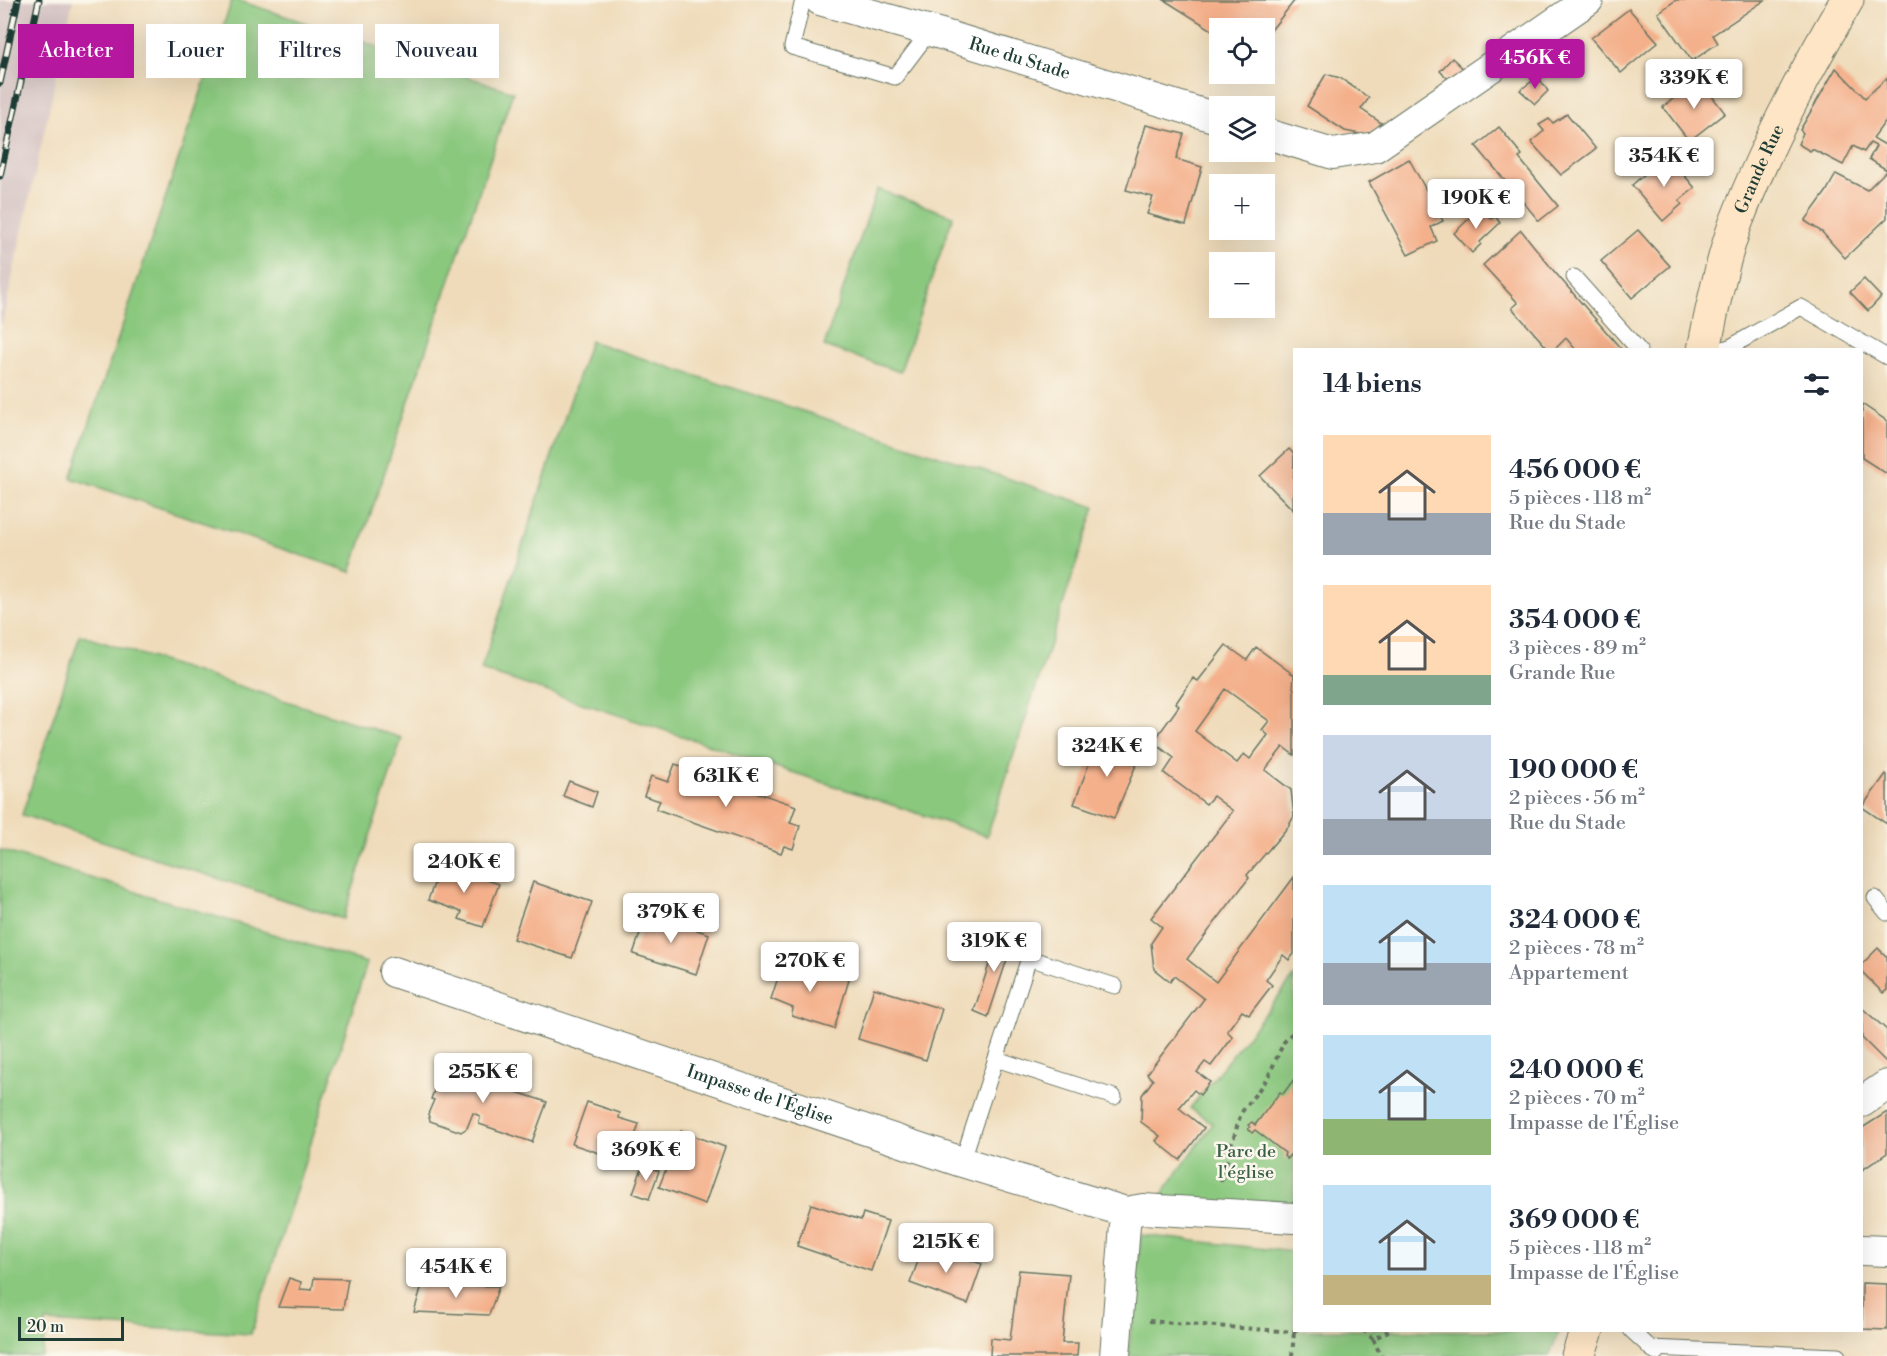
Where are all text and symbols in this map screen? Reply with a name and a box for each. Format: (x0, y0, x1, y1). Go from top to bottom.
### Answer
map controls (1209, 18, 1275, 318)
button: locate (1209, 18, 1275, 84)
chip: Acheter (18, 24, 134, 78)
chip: Louer (146, 24, 246, 78)
chip: Filtres (258, 24, 363, 78)
chip: Nouveau (375, 24, 499, 78)
street label: Rue du Stade (966, 32, 1073, 84)
pin: 456K € (1486, 39, 1584, 90)
text: 456K € (1500, 46, 1570, 71)
pin: 339K € (1645, 59, 1743, 110)
text: 339K € (1659, 66, 1729, 91)
button: layers (1209, 96, 1275, 162)
street label: Grande Rue (1729, 120, 1789, 217)
pin: 354K € (1615, 137, 1713, 188)
text: 354K € (1629, 144, 1699, 169)
button: + (1209, 174, 1275, 240)
pin: 190K € (1427, 179, 1525, 230)
text: 190K € (1442, 186, 1510, 211)
button: − (1209, 252, 1275, 318)
text: 14 biens (1323, 368, 1422, 400)
icon: filters (1800, 368, 1833, 401)
text: 456 000 € (1509, 454, 1641, 486)
icon: home (1371, 459, 1443, 531)
text: 5 pièces · 118 m² (1509, 486, 1651, 511)
text: Rue du Stade (1509, 511, 1626, 536)
text: 354 000 € (1509, 604, 1641, 636)
icon: home (1371, 609, 1443, 681)
text: 3 pièces · 89 m² (1509, 636, 1646, 661)
text: Grande Rue (1509, 661, 1615, 686)
pin: 324K € (1058, 727, 1156, 778)
text: 324K € (1072, 734, 1142, 759)
text: 190 000 € (1509, 754, 1638, 786)
pin: 631K € (677, 757, 775, 808)
icon: home (1371, 759, 1443, 831)
text: 631K € (693, 764, 759, 789)
text: 2 pièces · 56 m² (1509, 786, 1645, 811)
text: Rue du Stade (1509, 811, 1626, 836)
pin: 240K € (415, 843, 513, 894)
text: 240K € (427, 850, 501, 875)
pin: 379K € (622, 893, 720, 944)
text: 379K € (637, 900, 705, 925)
text: 324 000 € (1509, 904, 1640, 936)
icon: home (1371, 909, 1443, 981)
pin: 319K € (945, 922, 1043, 973)
text: 319K € (961, 929, 1027, 954)
text: 2 pièces · 78 m² (1509, 936, 1644, 961)
pin: 270K € (761, 942, 859, 993)
text: 270K € (775, 949, 845, 974)
text: Appartement (1509, 961, 1629, 986)
pin: 255K € (434, 1053, 532, 1104)
text: 240 000 € (1509, 1054, 1644, 1086)
street label: Impasse de l'Église (684, 1059, 836, 1130)
icon: home (1371, 1059, 1443, 1131)
text: 255K € (448, 1060, 518, 1085)
text: 2 pièces · 70 m² (1509, 1086, 1645, 1111)
text: Impasse de l'Église (1509, 1111, 1679, 1136)
pin: 369K € (597, 1131, 695, 1182)
text: 369K € (611, 1138, 681, 1163)
park label: Parc de l'église (1216, 1140, 1276, 1184)
text: 369 000 € (1509, 1204, 1639, 1236)
icon: home (1371, 1209, 1443, 1281)
pin: 215K € (897, 1223, 995, 1274)
text: 215K € (912, 1230, 980, 1255)
text: 5 pièces · 118 m² (1509, 1236, 1651, 1261)
pin: 454K € (407, 1248, 505, 1299)
text: 454K € (420, 1255, 492, 1280)
text: Impasse de l'Église (1509, 1261, 1679, 1286)
scale bar (18, 1314, 124, 1342)
text: 20 m (27, 1317, 64, 1337)

